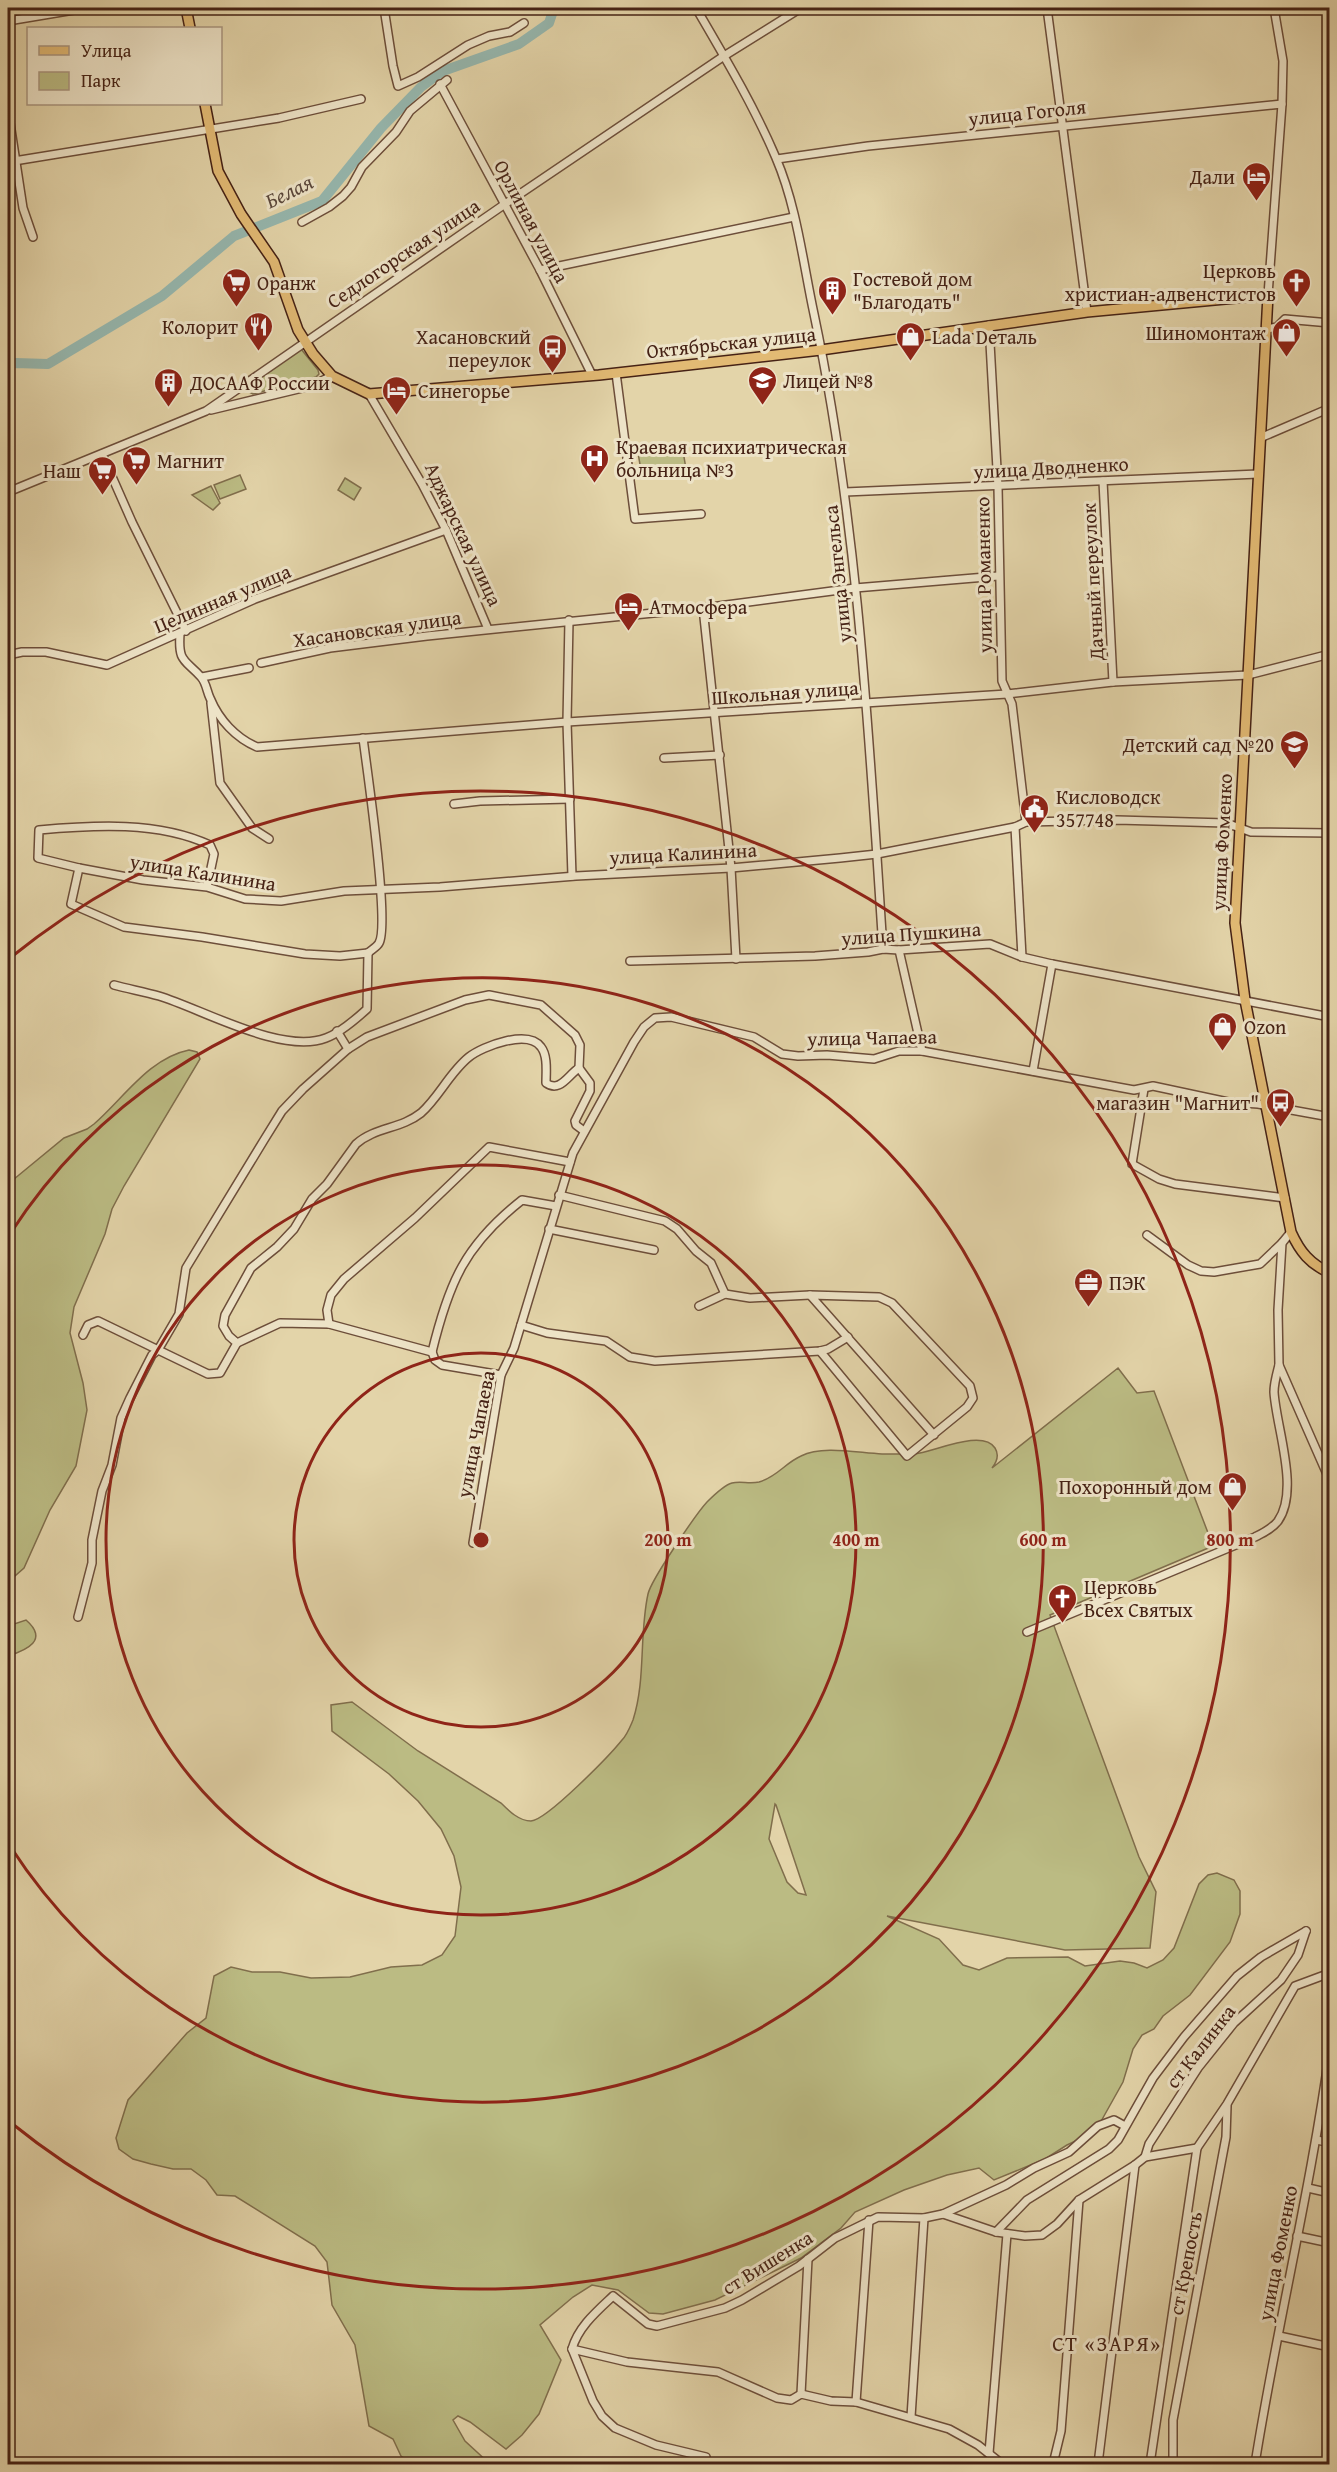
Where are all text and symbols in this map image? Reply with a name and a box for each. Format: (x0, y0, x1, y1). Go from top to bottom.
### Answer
legend (27, 27, 222, 105)
text: Улица (81, 37, 132, 64)
text: Парк (81, 67, 121, 94)
street label: улица Гоголя (966, 91, 1087, 133)
street label: Орлиная улица (487, 154, 577, 288)
hotel icon: Дали (1240, 160, 1272, 202)
place label: Дали (1189, 162, 1235, 191)
water label: Белая (260, 166, 318, 216)
street label: Седлогорская улица (321, 191, 486, 315)
place label: Церковь христиан-адвенстистов (1065, 256, 1276, 308)
place label: Гостевой дом "Благодать" (853, 264, 972, 316)
supermarket icon: Оранж (220, 266, 252, 308)
church icon: Церковь христиан-адвенстистов (1281, 266, 1313, 308)
place label: Оранж (257, 268, 316, 297)
building icon: Гостевой дом "Благодать" (816, 274, 848, 316)
restaurant icon: Колорит (243, 310, 275, 352)
place label: Колорит (162, 312, 238, 341)
shop icon: Шиномонтаж (1271, 316, 1303, 358)
place label: Шиномонтаж (1146, 318, 1266, 347)
street label: Октябрьская улица (645, 319, 818, 365)
shop icon: Lada Dеталь (895, 320, 927, 362)
place label: Хасановский переулок (416, 322, 532, 374)
place label: Lada Dеталь (932, 322, 1037, 351)
bus stop icon: Хасановский переулок (536, 332, 568, 374)
school or university icon: Лицей №8 (746, 364, 778, 406)
building icon: ДОСААФ России (153, 366, 185, 408)
place label: Лицей №8 (783, 366, 873, 395)
place label: ДОСААФ России (189, 368, 330, 397)
hotel icon: Синегорье (381, 374, 413, 416)
place label: Синегорье (418, 376, 510, 405)
place label: Краевая психиатрическая больница №3 (616, 432, 847, 484)
hospital icon: Краевая психиатрическая больница №3 (579, 442, 611, 484)
supermarket icon: Магнит (120, 444, 152, 486)
place label: Магнит (157, 446, 224, 475)
street label: улица Дводненко (972, 448, 1129, 486)
supermarket icon: Наш (86, 454, 118, 496)
place label: Наш (43, 456, 81, 485)
street label: Аджарская улица (418, 457, 510, 611)
street label: улица Романенко (967, 497, 999, 654)
street label: Дачный переулок (1073, 502, 1111, 662)
street label: улица Энгельса (815, 503, 859, 645)
street label: Целинная улица (149, 556, 295, 640)
hotel icon: Атмосфера (612, 590, 644, 632)
place label: Атмосфера (649, 592, 748, 621)
street label: Хасановская улица (291, 602, 463, 654)
street label: Школьная улица (710, 672, 860, 712)
school or university icon: Детский сад №20 (1279, 728, 1311, 770)
place label: Детский сад №20 (1122, 730, 1274, 759)
street label: улица Фоменко (1203, 773, 1239, 912)
place label: Кисловодск 357748 (1056, 782, 1161, 834)
public building icon: Кисловодск 357748 (1019, 792, 1051, 834)
street label: улица Калинина (607, 835, 758, 871)
street label: улица Калинина (127, 846, 279, 898)
street label: улица Пушкина (839, 914, 982, 952)
shop icon: Ozon (1207, 1010, 1239, 1052)
place label: Ozon (1244, 1012, 1286, 1041)
street label: улица Чапаева (806, 1021, 938, 1053)
bus stop icon: магазин "Магнит" (1264, 1086, 1296, 1128)
place label: магазин "Магнит" (1096, 1088, 1259, 1117)
office icon: ПЭК (1072, 1266, 1104, 1308)
place label: ПЭК (1109, 1268, 1146, 1297)
street label: улица Чапаева (448, 1367, 502, 1501)
shop icon: Похоронный дом (1217, 1470, 1249, 1512)
place label: Похоронный дом (1059, 1472, 1212, 1501)
text: 200 m (644, 1526, 692, 1553)
text: 400 m (832, 1526, 880, 1553)
text: 600 m (1019, 1526, 1067, 1553)
text: 800 m (1206, 1526, 1254, 1553)
centre of rings (471, 1530, 491, 1550)
place label: Церковь Всех Святых (1084, 1572, 1194, 1624)
church icon: Церковь Всех Святых (1047, 1582, 1079, 1624)
street label: ст Калинка (1158, 1998, 1242, 2094)
street label: улица Фоменко (1249, 2183, 1304, 2324)
street label: ст Крепость (1161, 2209, 1209, 2317)
street label: ст Вишенка (716, 2222, 818, 2301)
district label: СТ «ЗАРЯ» (1052, 2328, 1162, 2359)

